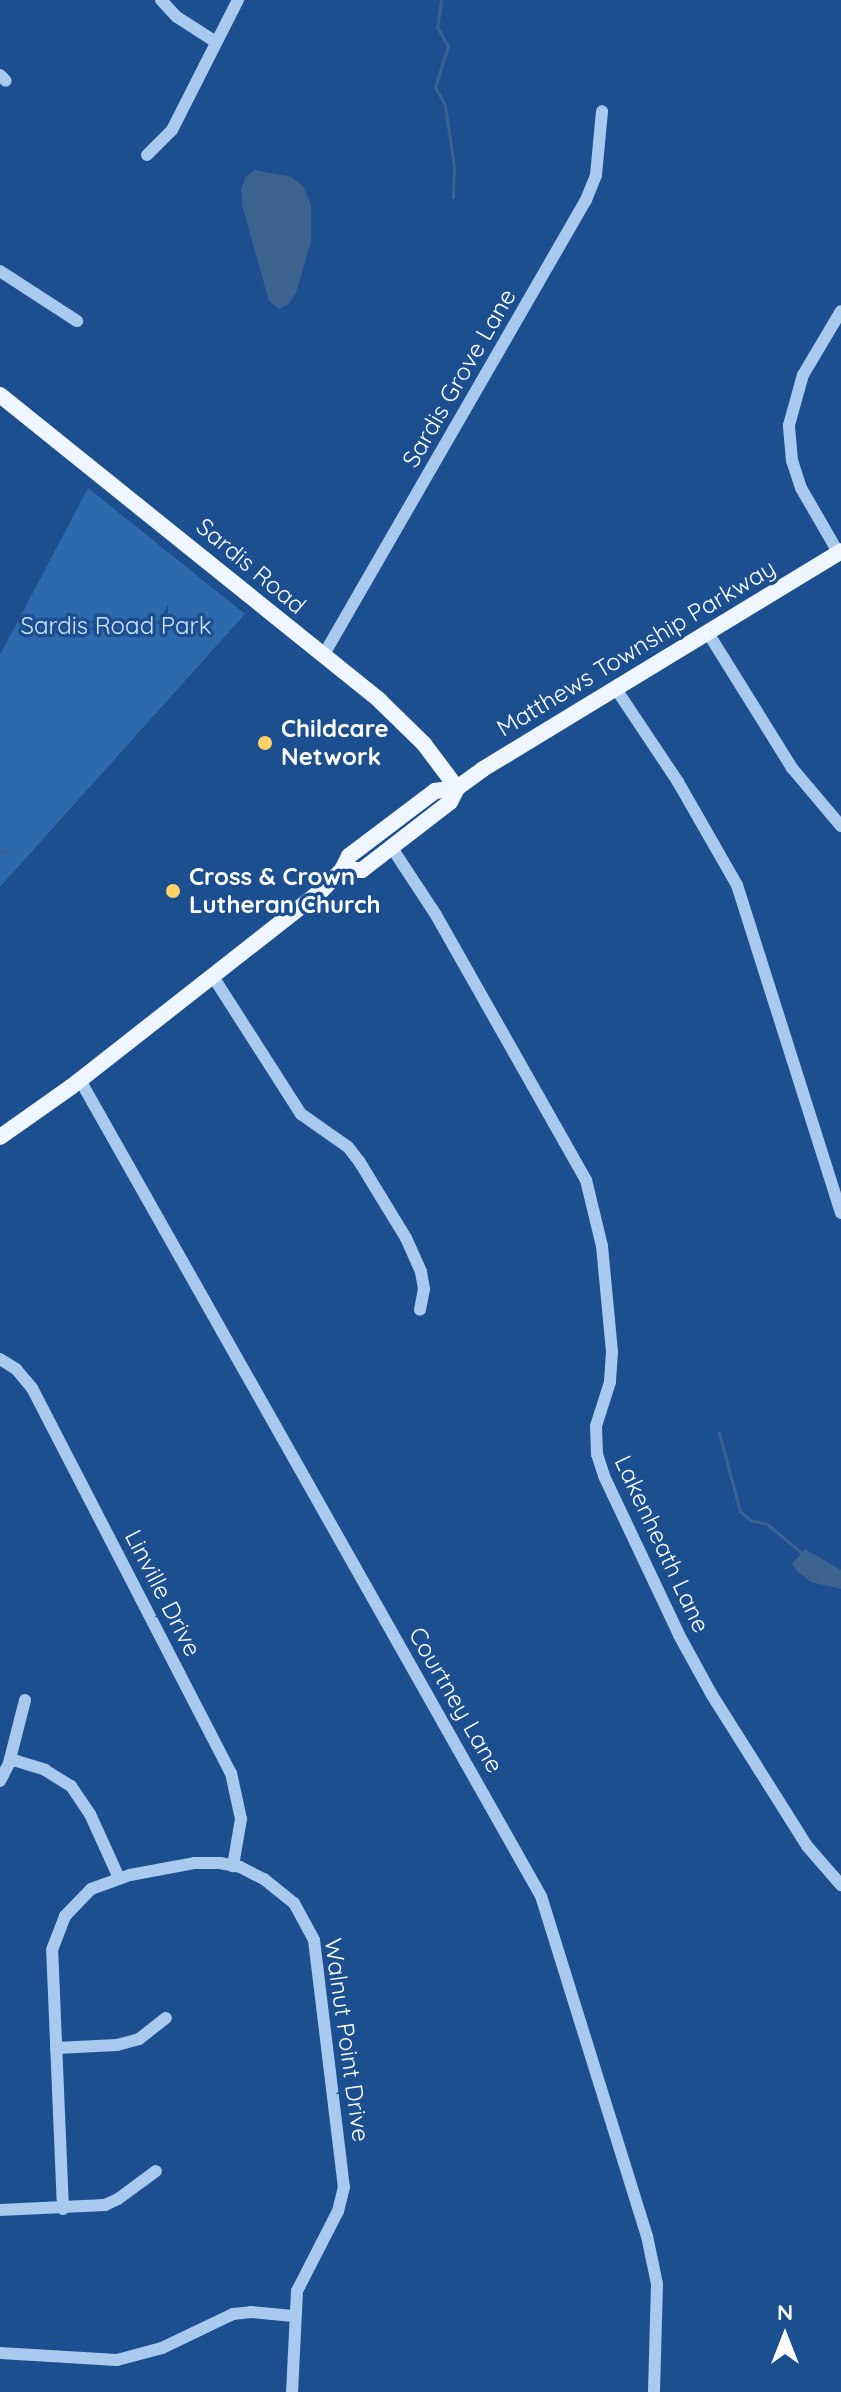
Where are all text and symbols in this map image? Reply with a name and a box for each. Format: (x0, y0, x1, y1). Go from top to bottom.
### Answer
street label: Sardis Grove Lane (396, 284, 522, 472)
street label: Sardis Road (191, 512, 311, 620)
street label: Matthews Township Parkway (491, 553, 781, 743)
park label: Sardis Road Park (20, 612, 212, 640)
place label: Childcare Network (281, 715, 389, 771)
marker: Childcare Network (256, 734, 274, 752)
place label: Cross & Crown Lutheran Church (189, 863, 380, 919)
marker: Cross & Crown Lutheran Church (164, 882, 182, 900)
street label: Lakenheath Lane (608, 1451, 716, 1637)
street label: Linville Drive (119, 1525, 207, 1661)
street label: Courtney Lane (403, 1622, 509, 1778)
street label: Walnut Point Drive (318, 1936, 376, 2144)
north arrow (745, 2296, 825, 2376)
text: N (777, 2298, 793, 2326)

